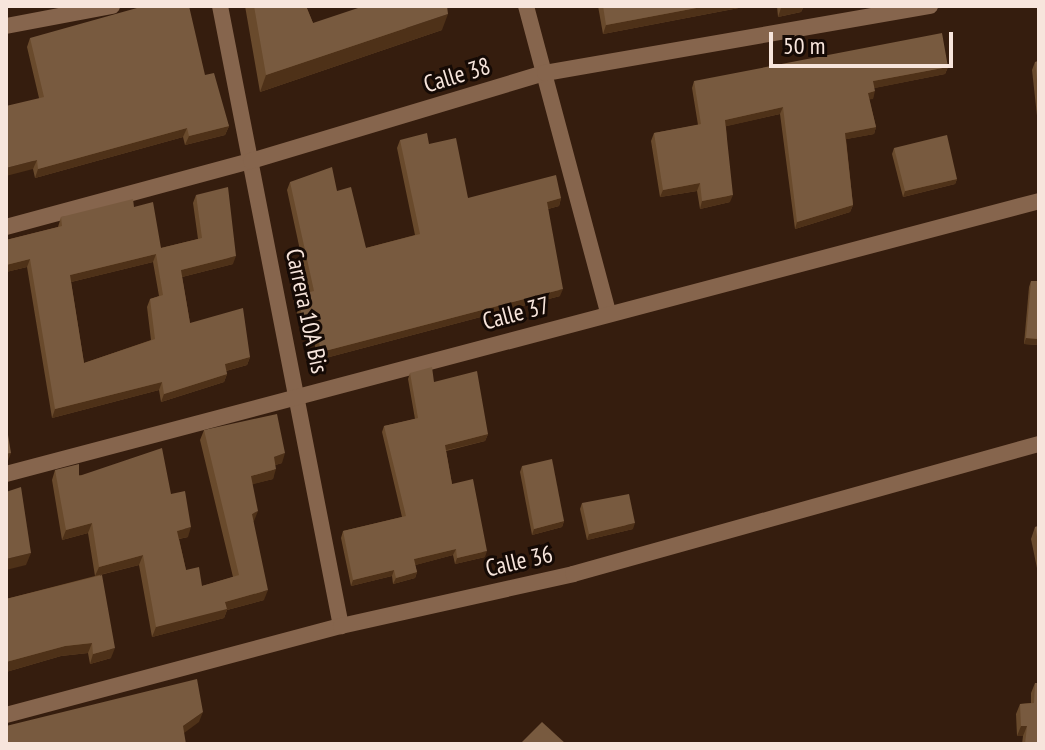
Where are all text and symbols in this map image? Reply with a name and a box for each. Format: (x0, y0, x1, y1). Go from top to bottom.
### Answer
scale bar (773, 16, 957, 66)
text: 50 m (783, 30, 825, 61)
street label: Calle 38 (420, 51, 494, 99)
street label: Carrera 10A Bis (280, 246, 334, 376)
street label: Calle 37 (479, 290, 553, 336)
street label: Calle 36 (483, 539, 555, 583)

